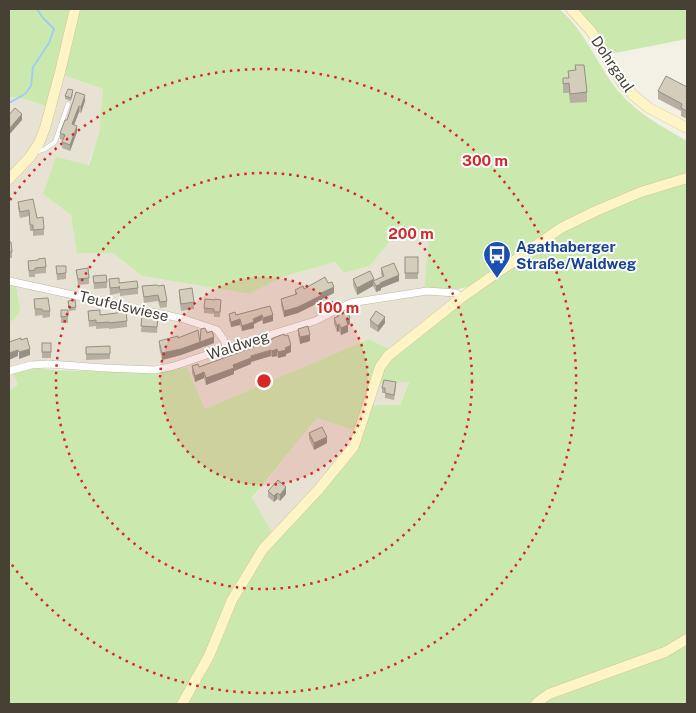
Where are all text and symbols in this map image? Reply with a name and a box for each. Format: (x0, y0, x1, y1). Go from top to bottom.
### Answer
street label: Dohrgaul (588, 33, 638, 95)
text: 300 m (462, 152, 508, 169)
text: 200 m (388, 225, 434, 242)
place label: Agathaberger Straße/Waldweg (516, 238, 637, 272)
bus stop icon: Agathaberger Straße/Waldweg (482, 240, 512, 279)
street label: Teufelswiese (78, 287, 170, 325)
text: 100 m (317, 299, 359, 316)
street label: Waldweg (205, 327, 271, 363)
centre of rings (255, 372, 273, 390)

